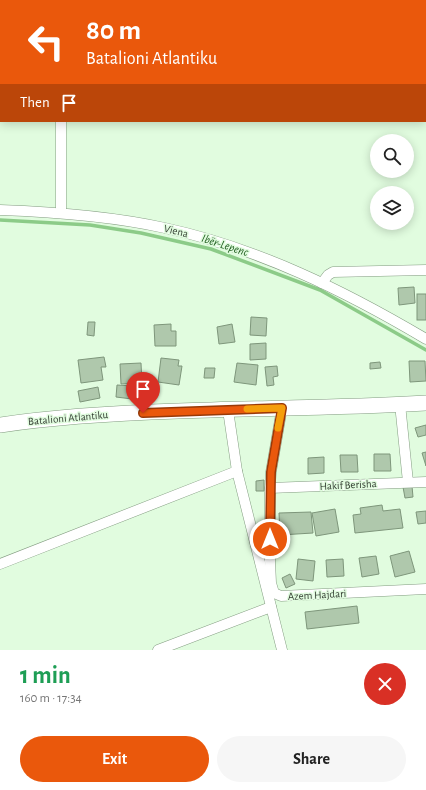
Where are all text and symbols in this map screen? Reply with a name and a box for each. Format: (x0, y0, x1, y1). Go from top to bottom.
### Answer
icon: left (20, 16, 72, 68)
text: 80 m (86, 17, 141, 45)
text: Batalioni Atlantiku (86, 50, 217, 68)
icon: arrive (58, 92, 80, 114)
text: Then (20, 95, 50, 110)
map controls (370, 134, 414, 230)
button: search (370, 134, 414, 178)
button: layers (370, 186, 414, 230)
street label: Viena (163, 223, 189, 239)
water label: Ibër-Lepenc (200, 232, 251, 259)
pin (126, 372, 160, 413)
icon: arrive (132, 378, 154, 400)
street label: Batalioni Atlantiku (28, 409, 109, 427)
street label: Hakif Berisha (319, 478, 377, 492)
position arrow (249, 518, 291, 560)
street label: Azem Hajdari (287, 588, 347, 602)
button: close (364, 663, 406, 705)
text: 1 min (20, 664, 71, 688)
text: 160 m · 17:34 (20, 692, 82, 705)
button: Exit (20, 736, 209, 782)
button: Share (217, 736, 406, 782)

